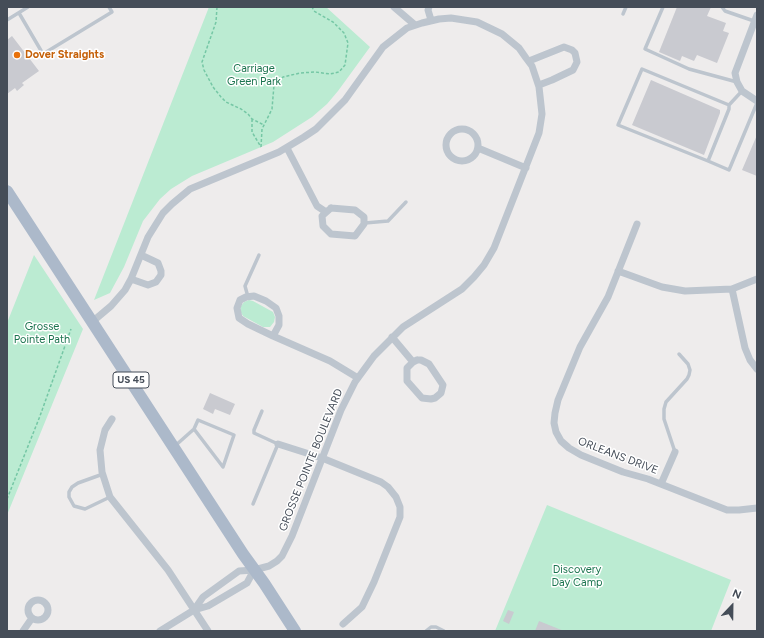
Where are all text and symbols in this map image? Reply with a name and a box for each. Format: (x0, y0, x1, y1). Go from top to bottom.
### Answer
place label: Dover Straights (25, 48, 104, 62)
marker: Dover Straights (12, 50, 22, 60)
park label: Carriage Green Park (227, 62, 281, 88)
park label: Grosse Pointe Path (14, 320, 70, 346)
road number: US 45 (113, 372, 149, 388)
street label: GROSSE POINTE BOULEVARD (276, 387, 346, 533)
street label: ORLEANS DRIVE (576, 435, 660, 477)
park label: Discovery Day Camp (551, 563, 603, 589)
north arrow (712, 586, 752, 626)
text: N (730, 587, 743, 602)

